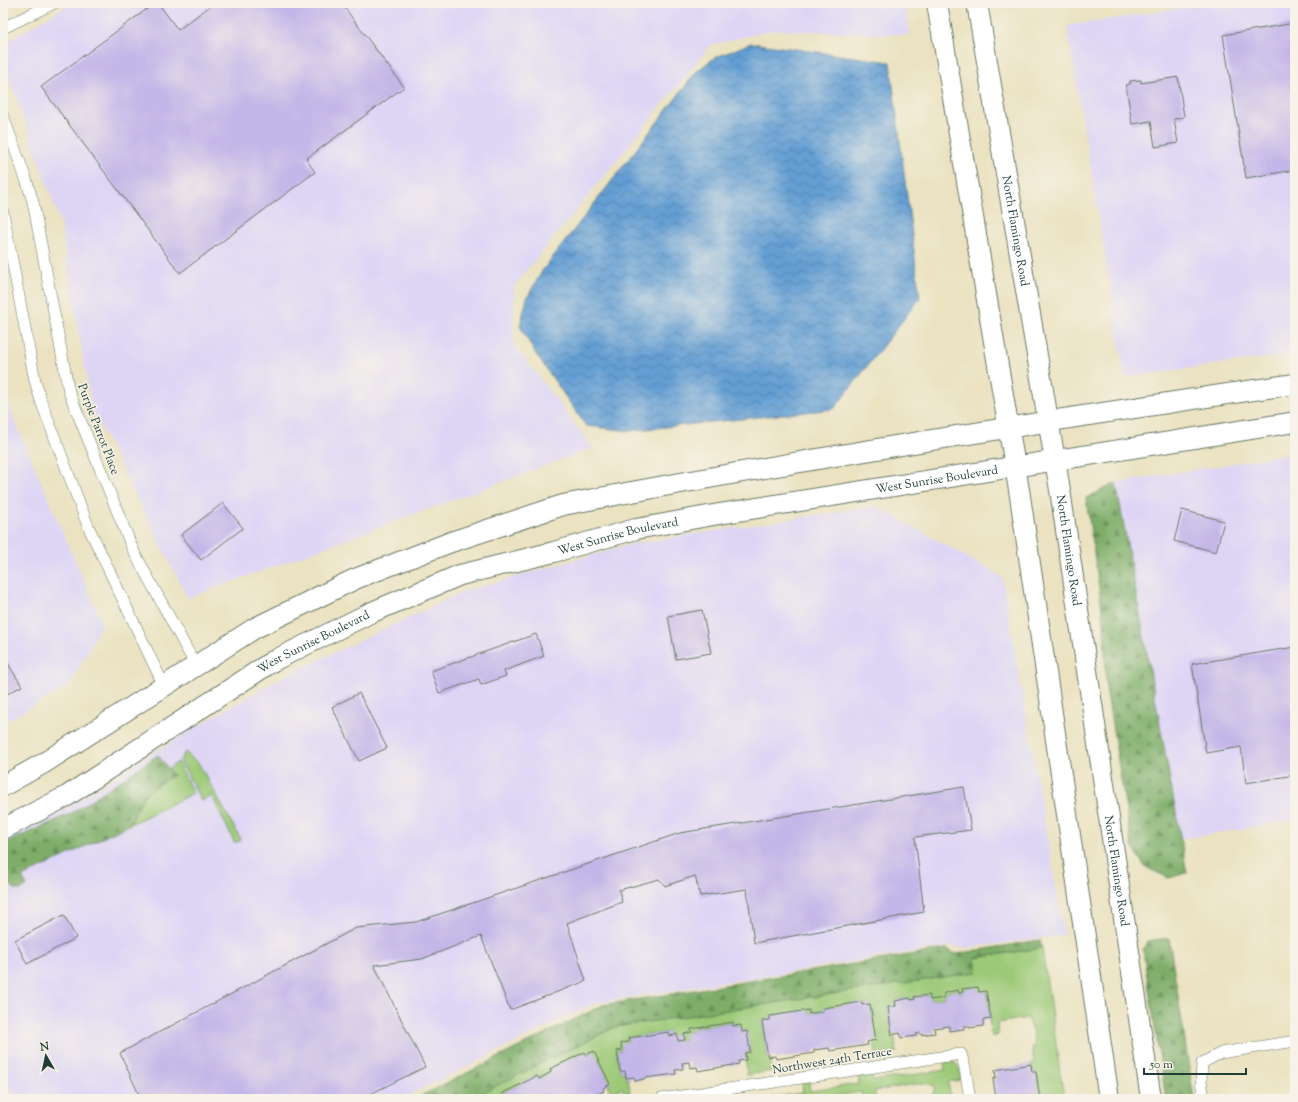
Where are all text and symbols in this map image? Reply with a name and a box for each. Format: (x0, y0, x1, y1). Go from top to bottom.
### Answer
street label: North Flamingo Road (997, 174, 1033, 288)
street label: Purple Parrot Place (72, 381, 124, 478)
street label: West Sunrise Boulevard (874, 462, 1000, 499)
street label: North Flamingo Road (1051, 494, 1085, 607)
street label: West Sunrise Boulevard (556, 513, 680, 561)
street label: West Sunrise Boulevard (254, 606, 373, 679)
street label: North Flamingo Road (1099, 814, 1133, 928)
north arrow (26, 1036, 66, 1076)
text: N (38, 1038, 50, 1056)
street label: Northwest 24th Terrace (771, 1043, 894, 1079)
scale bar (1144, 1050, 1246, 1076)
text: 50 m (1149, 1056, 1173, 1074)

